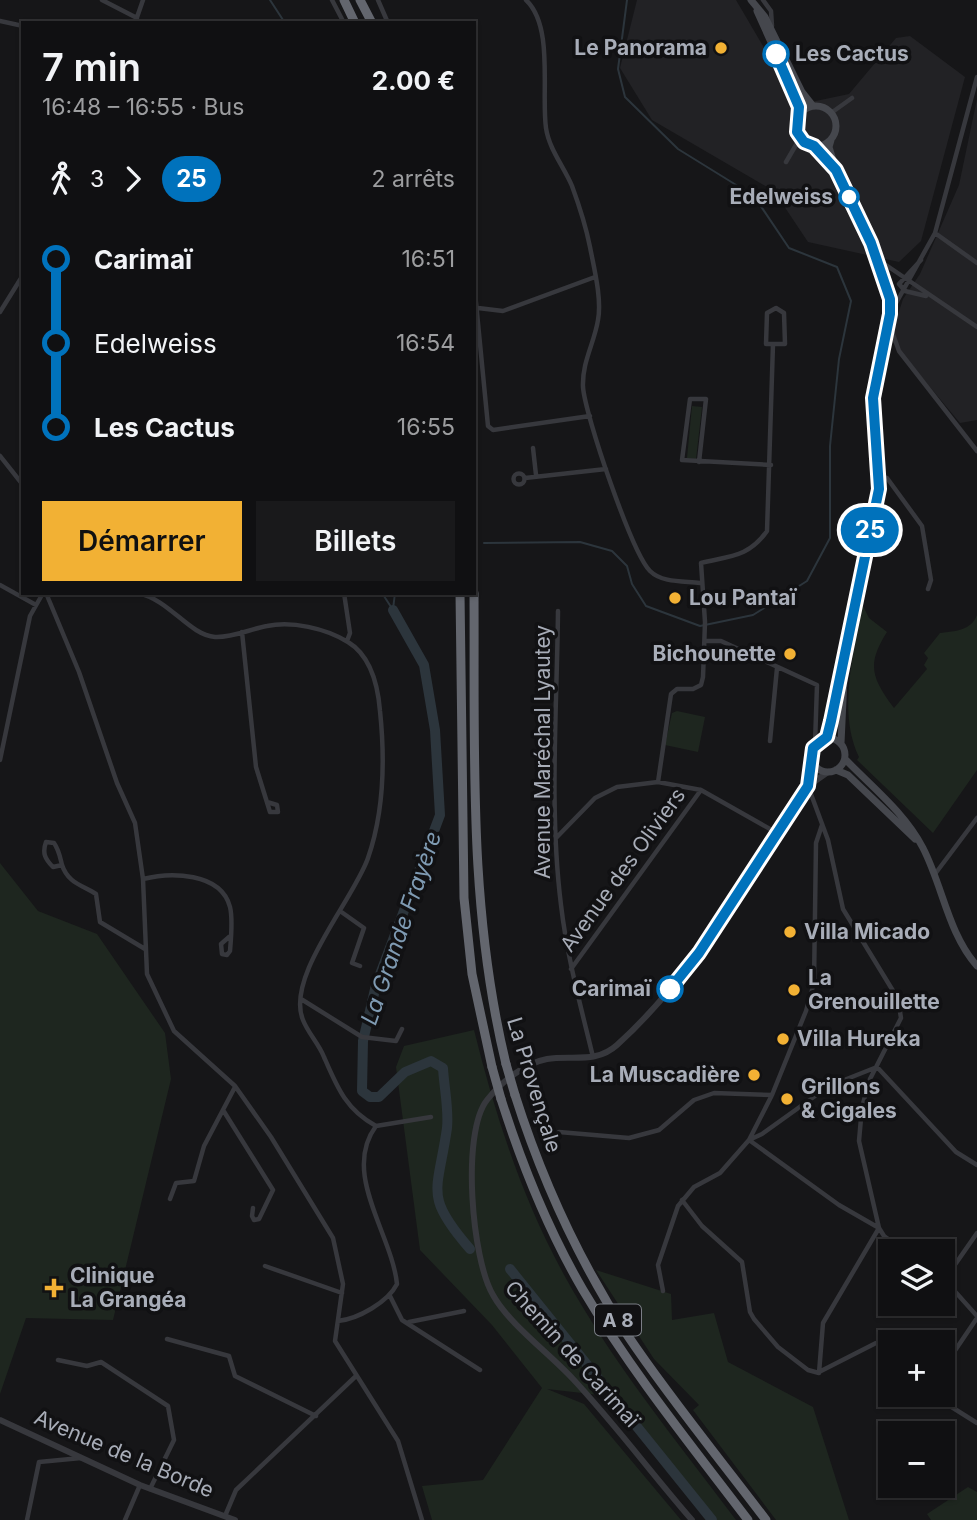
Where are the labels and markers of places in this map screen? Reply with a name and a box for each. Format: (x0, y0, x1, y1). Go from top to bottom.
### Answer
place label: Le Panorama (574, 35, 707, 60)
marker: Le Panorama (713, 40, 729, 56)
marker: Les Cactus (763, 41, 789, 67)
place label: Les Cactus (795, 41, 909, 66)
place label: Edelweiss (730, 184, 833, 209)
marker: Edelweiss (839, 187, 859, 207)
place label: Lou Pantaï (689, 585, 797, 610)
marker: Lou Pantaï (667, 590, 683, 606)
place label: Bichounette (653, 641, 776, 666)
marker: Bichounette (782, 646, 798, 662)
place label: Villa Micado (804, 919, 930, 944)
marker: Villa Micado (782, 924, 798, 940)
place label: La Grenouillette (808, 965, 940, 1014)
place label: Carimaï (572, 976, 652, 1001)
marker: Carimaï (657, 976, 683, 1002)
marker: La Grenouillette (786, 982, 802, 998)
place label: Villa Hureka (797, 1026, 921, 1051)
marker: Villa Hureka (775, 1031, 791, 1047)
place label: La Muscadière (590, 1062, 740, 1087)
marker: La Muscadière (746, 1067, 762, 1083)
place label: Grillons & Cigales (801, 1074, 897, 1123)
marker: Grillons & Cigales (779, 1091, 795, 1107)
place label: Clinique La Grangéa (70, 1263, 187, 1312)
marker: Clinique La Grangéa (44, 1278, 64, 1298)

